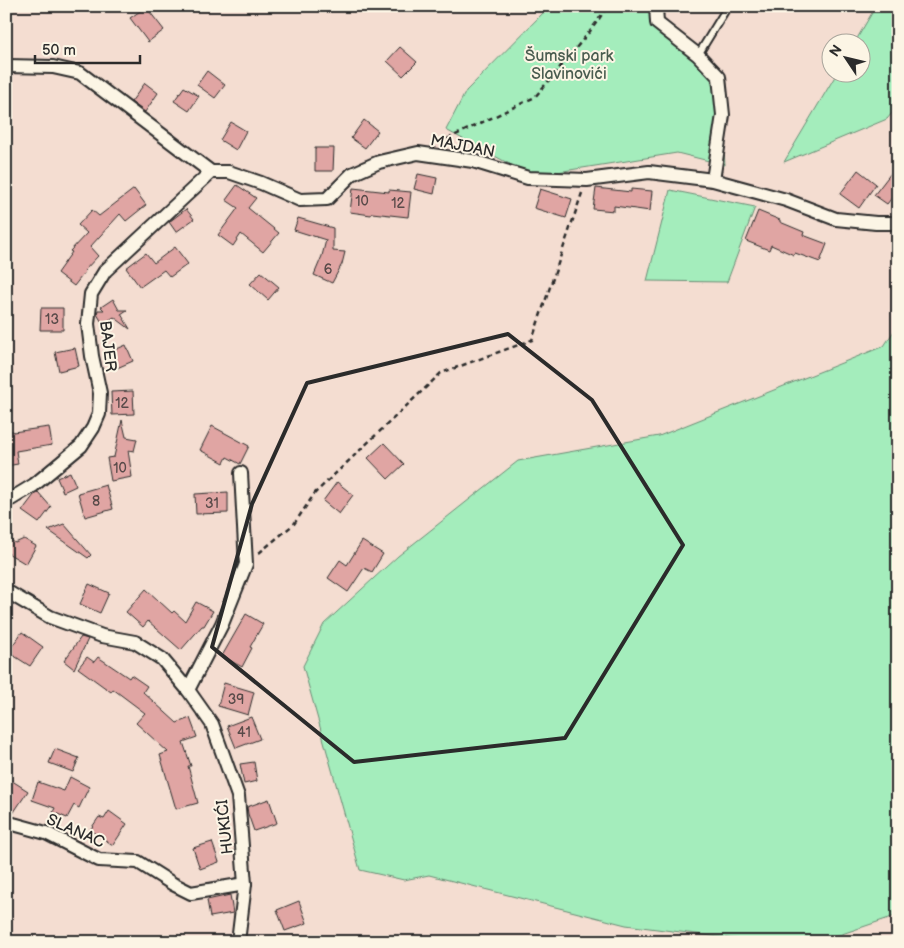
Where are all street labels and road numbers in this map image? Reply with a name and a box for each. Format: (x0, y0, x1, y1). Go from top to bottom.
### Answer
street label: MAJDAN (429, 131, 497, 162)
street label: BAJER (95, 320, 120, 373)
street label: HUKIĆI (211, 798, 238, 855)
street label: SLANAC (43, 810, 107, 853)

